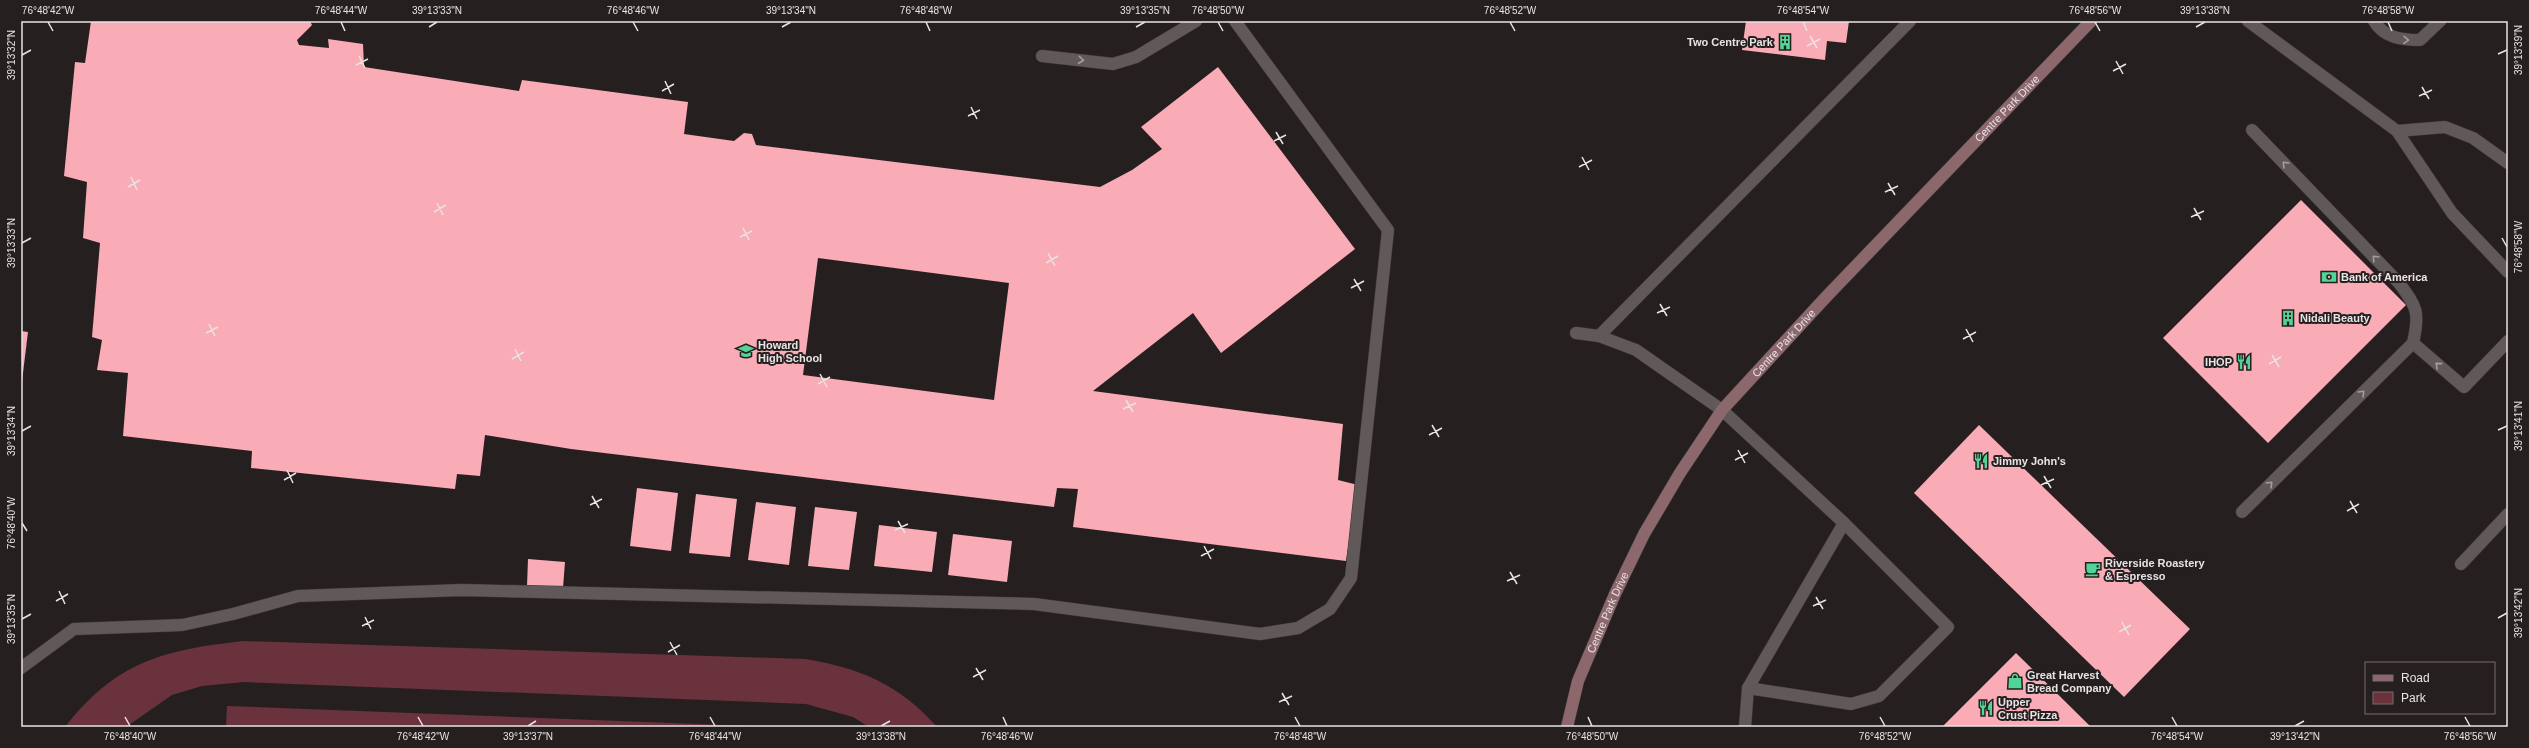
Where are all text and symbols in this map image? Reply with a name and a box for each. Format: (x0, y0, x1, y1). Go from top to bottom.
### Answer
text: 76°48'42"W (22, 5, 75, 16)
text: 76°48'44"W (315, 5, 368, 16)
text: 39°13'33"N (412, 5, 462, 16)
text: 76°48'46"W (607, 5, 660, 16)
text: 39°13'34"N (766, 5, 816, 16)
text: 76°48'48"W (900, 5, 953, 16)
text: 39°13'35"N (1120, 5, 1170, 16)
text: 76°48'50"W (1192, 5, 1245, 16)
text: 76°48'52"W (1484, 5, 1537, 16)
text: 76°48'54"W (1777, 5, 1830, 16)
text: 76°48'56"W (2069, 5, 2122, 16)
text: 39°13'38"N (2180, 5, 2230, 16)
text: 76°48'58"W (2362, 5, 2415, 16)
text: 39°13'39"N (2513, 25, 2524, 75)
text: 39°13'32"N (6, 30, 17, 80)
building icon: Two Centre Park (1776, 33, 1794, 51)
place label: Two Centre Park (1687, 36, 1774, 48)
one-way arrow (2403, 36, 2409, 44)
one-way arrow (1078, 56, 1084, 65)
street label: Centre Park Drive (1972, 73, 2042, 144)
one-way arrow (2282, 161, 2290, 169)
text: 39°13'33"N (6, 218, 17, 268)
text: 76°48'58"W (2513, 220, 2524, 273)
one-way arrow (2372, 255, 2380, 263)
bank icon: Bank of America (2320, 268, 2338, 286)
place label: Bank of America (2341, 271, 2428, 283)
street label: Centre Park Drive (1750, 307, 1818, 379)
building icon: Nidali Beauty (2279, 309, 2297, 327)
place label: Nidali Beauty (2300, 312, 2371, 324)
place label: Howard High School (758, 339, 822, 364)
school or university icon: Howard High School (737, 342, 755, 360)
restaurant icon: IHOP (2235, 353, 2253, 371)
place label: IHOP (2205, 356, 2232, 368)
one-way arrow (2436, 363, 2443, 370)
one-way arrow (2357, 390, 2365, 398)
text: 39°13'41"N (2513, 401, 2524, 451)
text: 39°13'34"N (6, 406, 17, 456)
restaurant icon: Jimmy John's (1972, 452, 1990, 470)
place label: Jimmy John's (1993, 455, 2066, 467)
one-way arrow (2265, 482, 2273, 489)
text: 76°48'40"W (6, 496, 17, 549)
place label: Riverside Roastery & Espresso (2105, 557, 2206, 582)
cafe icon: Riverside Roastery & Espresso (2084, 560, 2102, 578)
street label: Centre Park Drive (1585, 570, 1631, 655)
text: 39°13'42"N (2513, 588, 2524, 638)
text: 39°13'35"N (6, 594, 17, 644)
legend (2365, 662, 2495, 714)
place label: Great Harvest Bread Company (2027, 669, 2112, 694)
text: Road (2401, 671, 2430, 685)
shop icon: Great Harvest Bread Company (2006, 672, 2024, 690)
text: Park (2401, 691, 2427, 705)
place label: Upper Crust Pizza (1998, 696, 2058, 721)
restaurant icon: Upper Crust Pizza (1977, 699, 1995, 717)
text: 76°48'40"W (104, 731, 157, 742)
text: 76°48'42"W (397, 731, 450, 742)
text: 39°13'37"N (503, 731, 553, 742)
text: 76°48'44"W (689, 731, 742, 742)
text: 39°13'38"N (856, 731, 906, 742)
text: 76°48'46"W (981, 731, 1034, 742)
text: 76°48'48"W (1274, 731, 1327, 742)
text: 76°48'50"W (1566, 731, 1619, 742)
text: 76°48'52"W (1859, 731, 1912, 742)
text: 76°48'54"W (2151, 731, 2204, 742)
text: 39°13'42"N (2270, 731, 2320, 742)
text: 76°48'56"W (2444, 731, 2497, 742)

